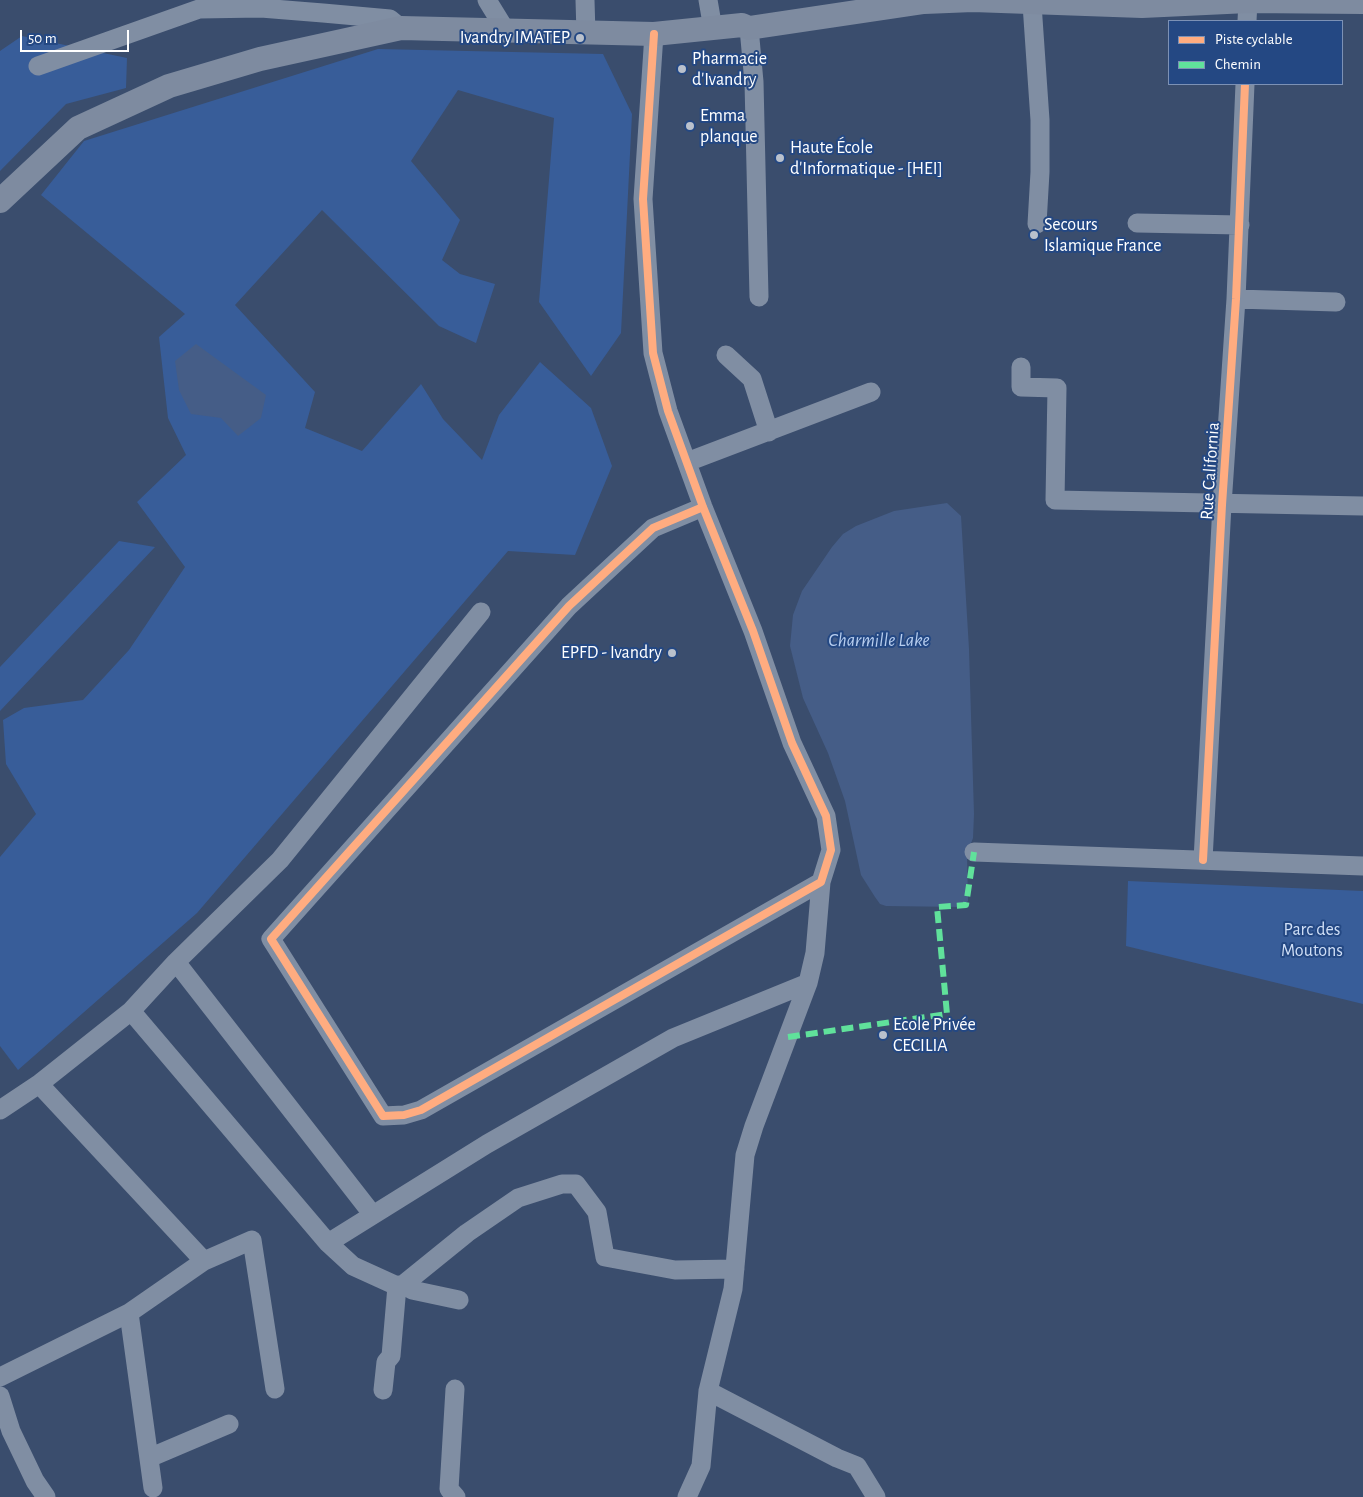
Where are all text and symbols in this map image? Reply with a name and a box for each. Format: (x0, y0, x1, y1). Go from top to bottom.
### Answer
scale bar (22, 20, 131, 52)
legend (1168, 20, 1343, 85)
place label: Ivandry IMATEP (460, 27, 570, 49)
text: 50 m (28, 31, 57, 46)
marker: Ivandry IMATEP (574, 32, 586, 44)
text: Piste cyclable (1215, 32, 1293, 47)
place label: Pharmacie d'Ivandry (692, 48, 767, 90)
text: Chemin (1215, 57, 1261, 72)
marker: Pharmacie d'Ivandry (676, 63, 688, 75)
place label: Emma planque (700, 105, 758, 148)
marker: Emma planque (684, 120, 696, 132)
place label: Haute École d'Informatique - [HEI] (790, 137, 943, 180)
marker: Haute École d'Informatique - [HEI] (774, 152, 786, 164)
place label: Secours Islamique France (1044, 214, 1162, 256)
marker: Secours Islamique France (1028, 229, 1040, 241)
street label: Rue California (1196, 421, 1224, 521)
water label: Charmille Lake (828, 629, 930, 651)
place label: EPFD - Ivandry (561, 642, 662, 664)
marker: EPFD - Ivandry (666, 647, 678, 659)
park label: Parc des Moutons (1281, 919, 1343, 962)
place label: Ecole Privée CECILIA (893, 1014, 976, 1056)
marker: Ecole Privée CECILIA (877, 1029, 889, 1041)

